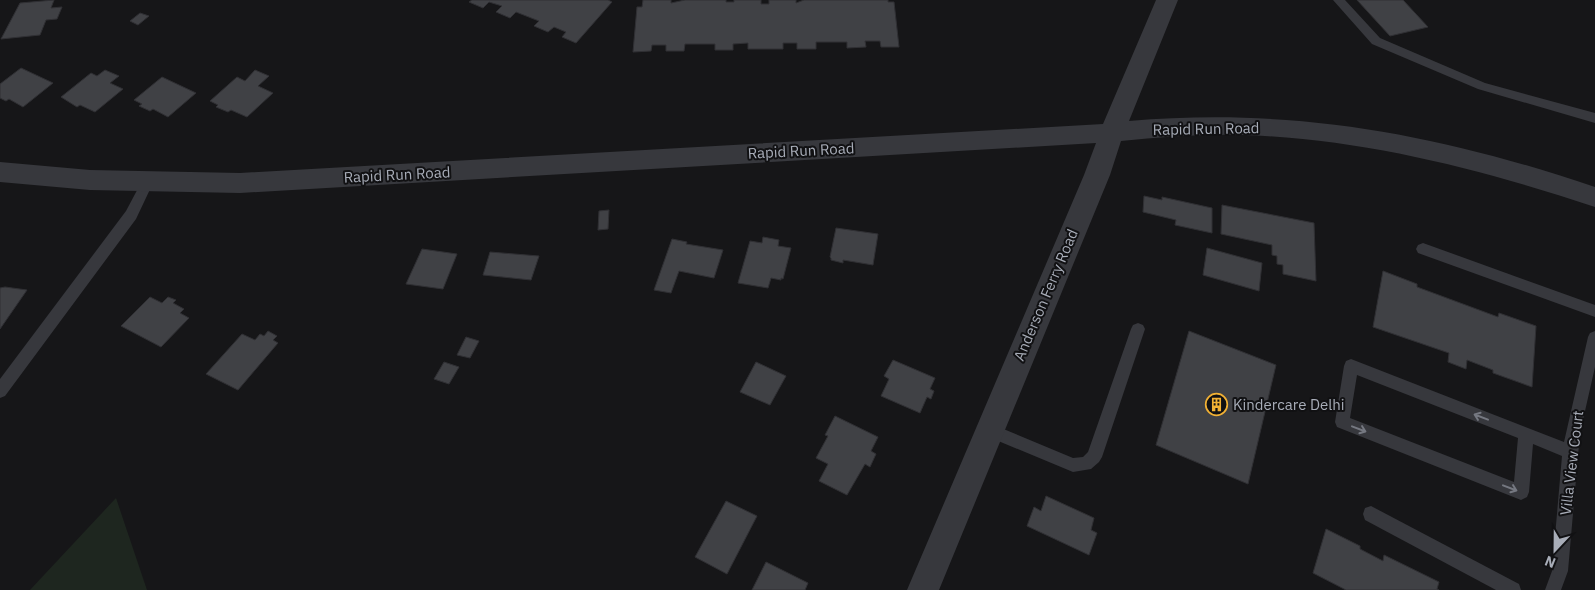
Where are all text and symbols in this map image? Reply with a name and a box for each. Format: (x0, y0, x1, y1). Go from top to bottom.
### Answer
street label: Rapid Run Road (1152, 118, 1260, 139)
street label: Rapid Run Road (747, 138, 855, 163)
street label: Rapid Run Road (343, 162, 451, 187)
street label: Anderson Ferry Road (1009, 226, 1082, 364)
building icon: Kindercare Delhi (1205, 393, 1229, 417)
place label: Kindercare Delhi (1233, 395, 1345, 414)
street label: Villa View Court (1556, 409, 1587, 517)
one-way arrow (1474, 412, 1489, 421)
one-way arrow (1351, 425, 1366, 434)
one-way arrow (1502, 484, 1518, 493)
north arrow (1530, 525, 1580, 575)
text: N (1542, 552, 1558, 572)

